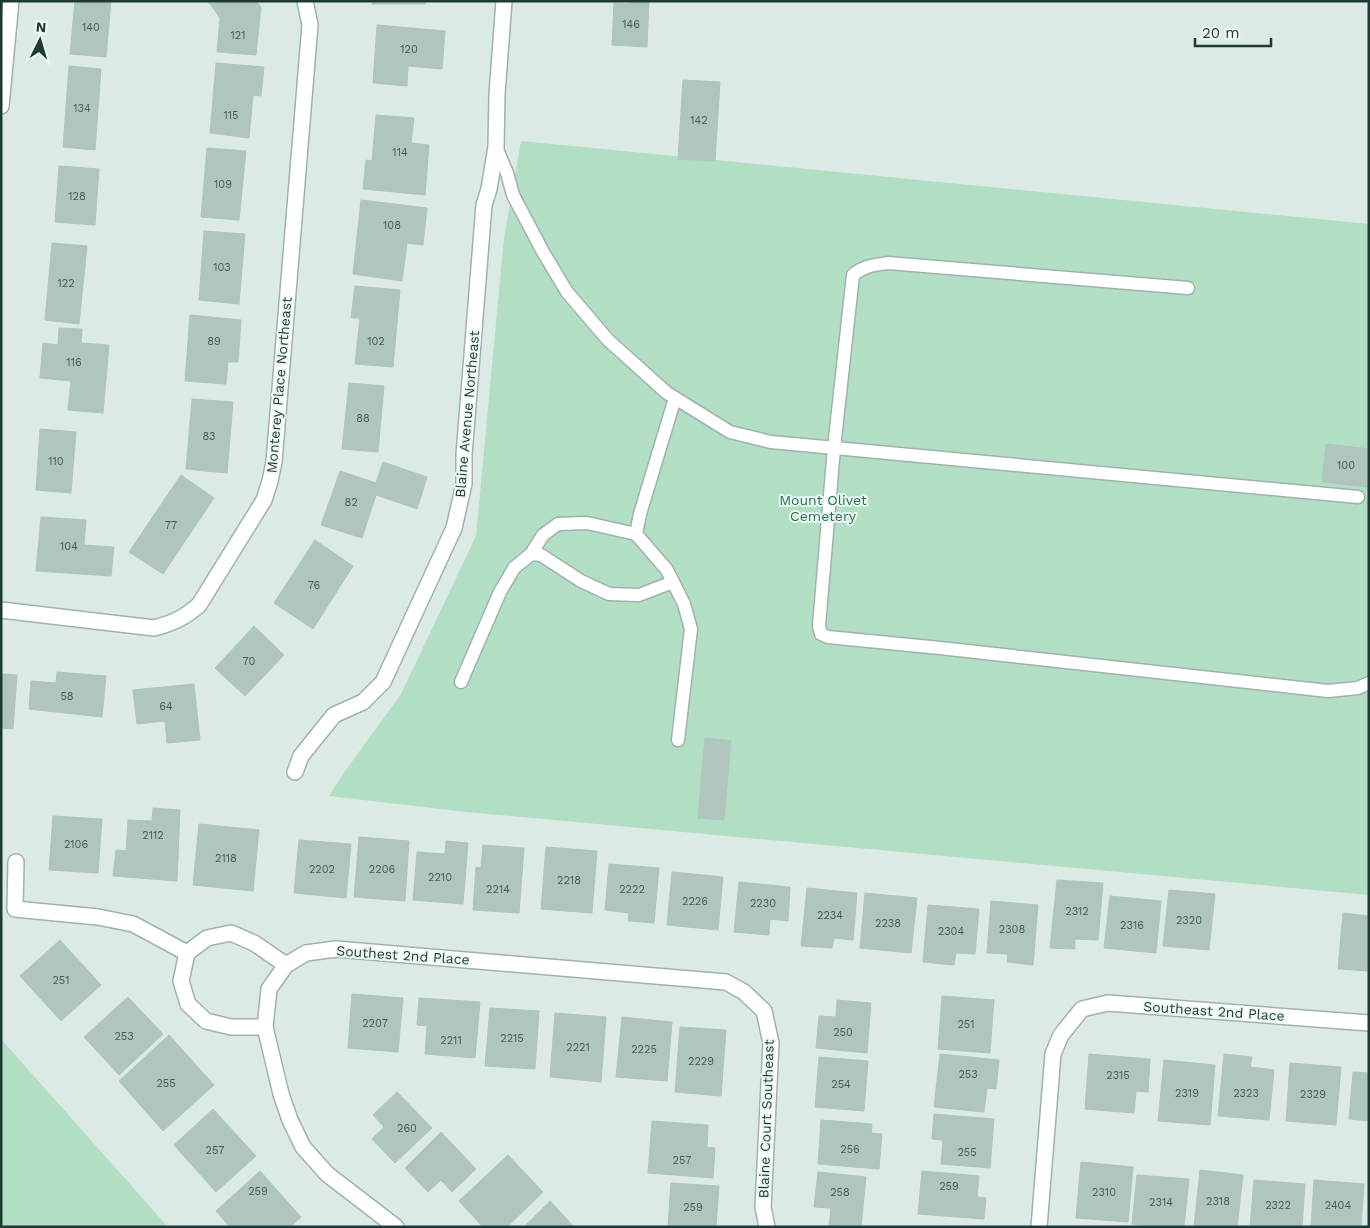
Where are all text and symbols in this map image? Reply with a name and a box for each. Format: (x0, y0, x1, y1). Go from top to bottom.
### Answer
north arrow (15, 15, 65, 65)
scale bar (1195, 15, 1271, 47)
house number: 146 (622, 18, 640, 31)
text: N (35, 19, 47, 35)
house number: 140 (82, 21, 100, 34)
text: 20 m (1202, 24, 1240, 42)
house number: 121 (231, 29, 246, 42)
house number: 120 (400, 43, 418, 56)
house number: 134 (73, 102, 91, 115)
house number: 115 (224, 109, 238, 122)
house number: 142 (690, 114, 708, 127)
house number: 114 (392, 146, 408, 159)
house number: 109 (214, 178, 232, 191)
house number: 128 (68, 190, 86, 203)
house number: 108 (383, 219, 401, 232)
house number: 103 (213, 261, 231, 274)
house number: 122 (57, 277, 75, 290)
street label: Monterey Place Northeast (263, 296, 295, 474)
street label: Blaine Avenue Northeast (452, 330, 482, 498)
house number: 89 (207, 335, 221, 348)
house number: 102 (367, 335, 385, 348)
house number: 116 (66, 356, 82, 369)
house number: 88 (356, 412, 370, 425)
house number: 83 (203, 430, 215, 443)
house number: 110 (48, 455, 64, 468)
house number: 100 (1337, 459, 1355, 472)
park label: Mount Olivet Cemetery (779, 492, 867, 524)
house number: 82 (344, 496, 358, 509)
house number: 77 (165, 519, 177, 532)
house number: 104 (60, 540, 78, 553)
house number: 76 (308, 579, 321, 592)
house number: 70 (243, 655, 256, 668)
house number: 58 (60, 690, 74, 703)
house number: 64 (159, 700, 173, 713)
house number: 2112 (142, 829, 164, 842)
house number: 2106 (64, 838, 88, 851)
house number: 2118 (215, 852, 237, 865)
house number: 2202 (309, 863, 335, 876)
house number: 2206 (369, 863, 395, 876)
house number: 2210 (428, 871, 452, 884)
house number: 2218 (557, 874, 581, 887)
house number: 2214 (486, 883, 510, 896)
house number: 2222 (619, 883, 645, 896)
house number: 2226 (682, 895, 708, 908)
house number: 2230 (750, 897, 776, 910)
house number: 2312 (1065, 905, 1089, 918)
house number: 2234 (817, 909, 843, 922)
house number: 2320 (1176, 914, 1202, 927)
house number: 2238 (875, 917, 901, 930)
house number: 2316 (1120, 919, 1144, 932)
house number: 2308 (999, 923, 1025, 936)
house number: 2304 (938, 925, 964, 938)
street label: Southest 2nd Place (336, 942, 470, 968)
house number: 251 (52, 974, 70, 987)
street label: Southeast 2nd Place (1143, 998, 1285, 1024)
house number: 2207 (362, 1017, 388, 1030)
house number: 251 (957, 1018, 975, 1031)
house number: 250 (833, 1026, 853, 1039)
house number: 253 (114, 1030, 134, 1043)
house number: 2215 (500, 1032, 524, 1045)
house number: 2211 (440, 1034, 462, 1047)
street label: Blaine Court Southeast (755, 1039, 777, 1199)
house number: 2221 (566, 1041, 590, 1054)
house number: 2225 (631, 1043, 657, 1056)
house number: 2229 (688, 1055, 714, 1068)
house number: 253 (958, 1068, 978, 1081)
house number: 2315 (1106, 1069, 1130, 1082)
house number: 255 (156, 1077, 176, 1090)
house number: 254 (831, 1078, 851, 1091)
house number: 2319 (1175, 1087, 1199, 1100)
house number: 2323 (1233, 1087, 1259, 1100)
house number: 2329 (1300, 1088, 1326, 1101)
house number: 260 (397, 1122, 417, 1135)
house number: 256 (840, 1143, 860, 1156)
house number: 257 (206, 1144, 225, 1157)
house number: 255 (957, 1146, 977, 1159)
house number: 257 (673, 1154, 692, 1167)
house number: 259 (939, 1180, 959, 1193)
house number: 259 (248, 1185, 268, 1198)
house number: 258 (830, 1186, 850, 1199)
house number: 2310 (1092, 1186, 1116, 1199)
house number: 2318 (1206, 1195, 1230, 1208)
house number: 2314 (1149, 1196, 1173, 1209)
house number: 2322 (1265, 1199, 1291, 1212)
house number: 2404 (1325, 1199, 1351, 1212)
house number: 259 (683, 1201, 703, 1214)

